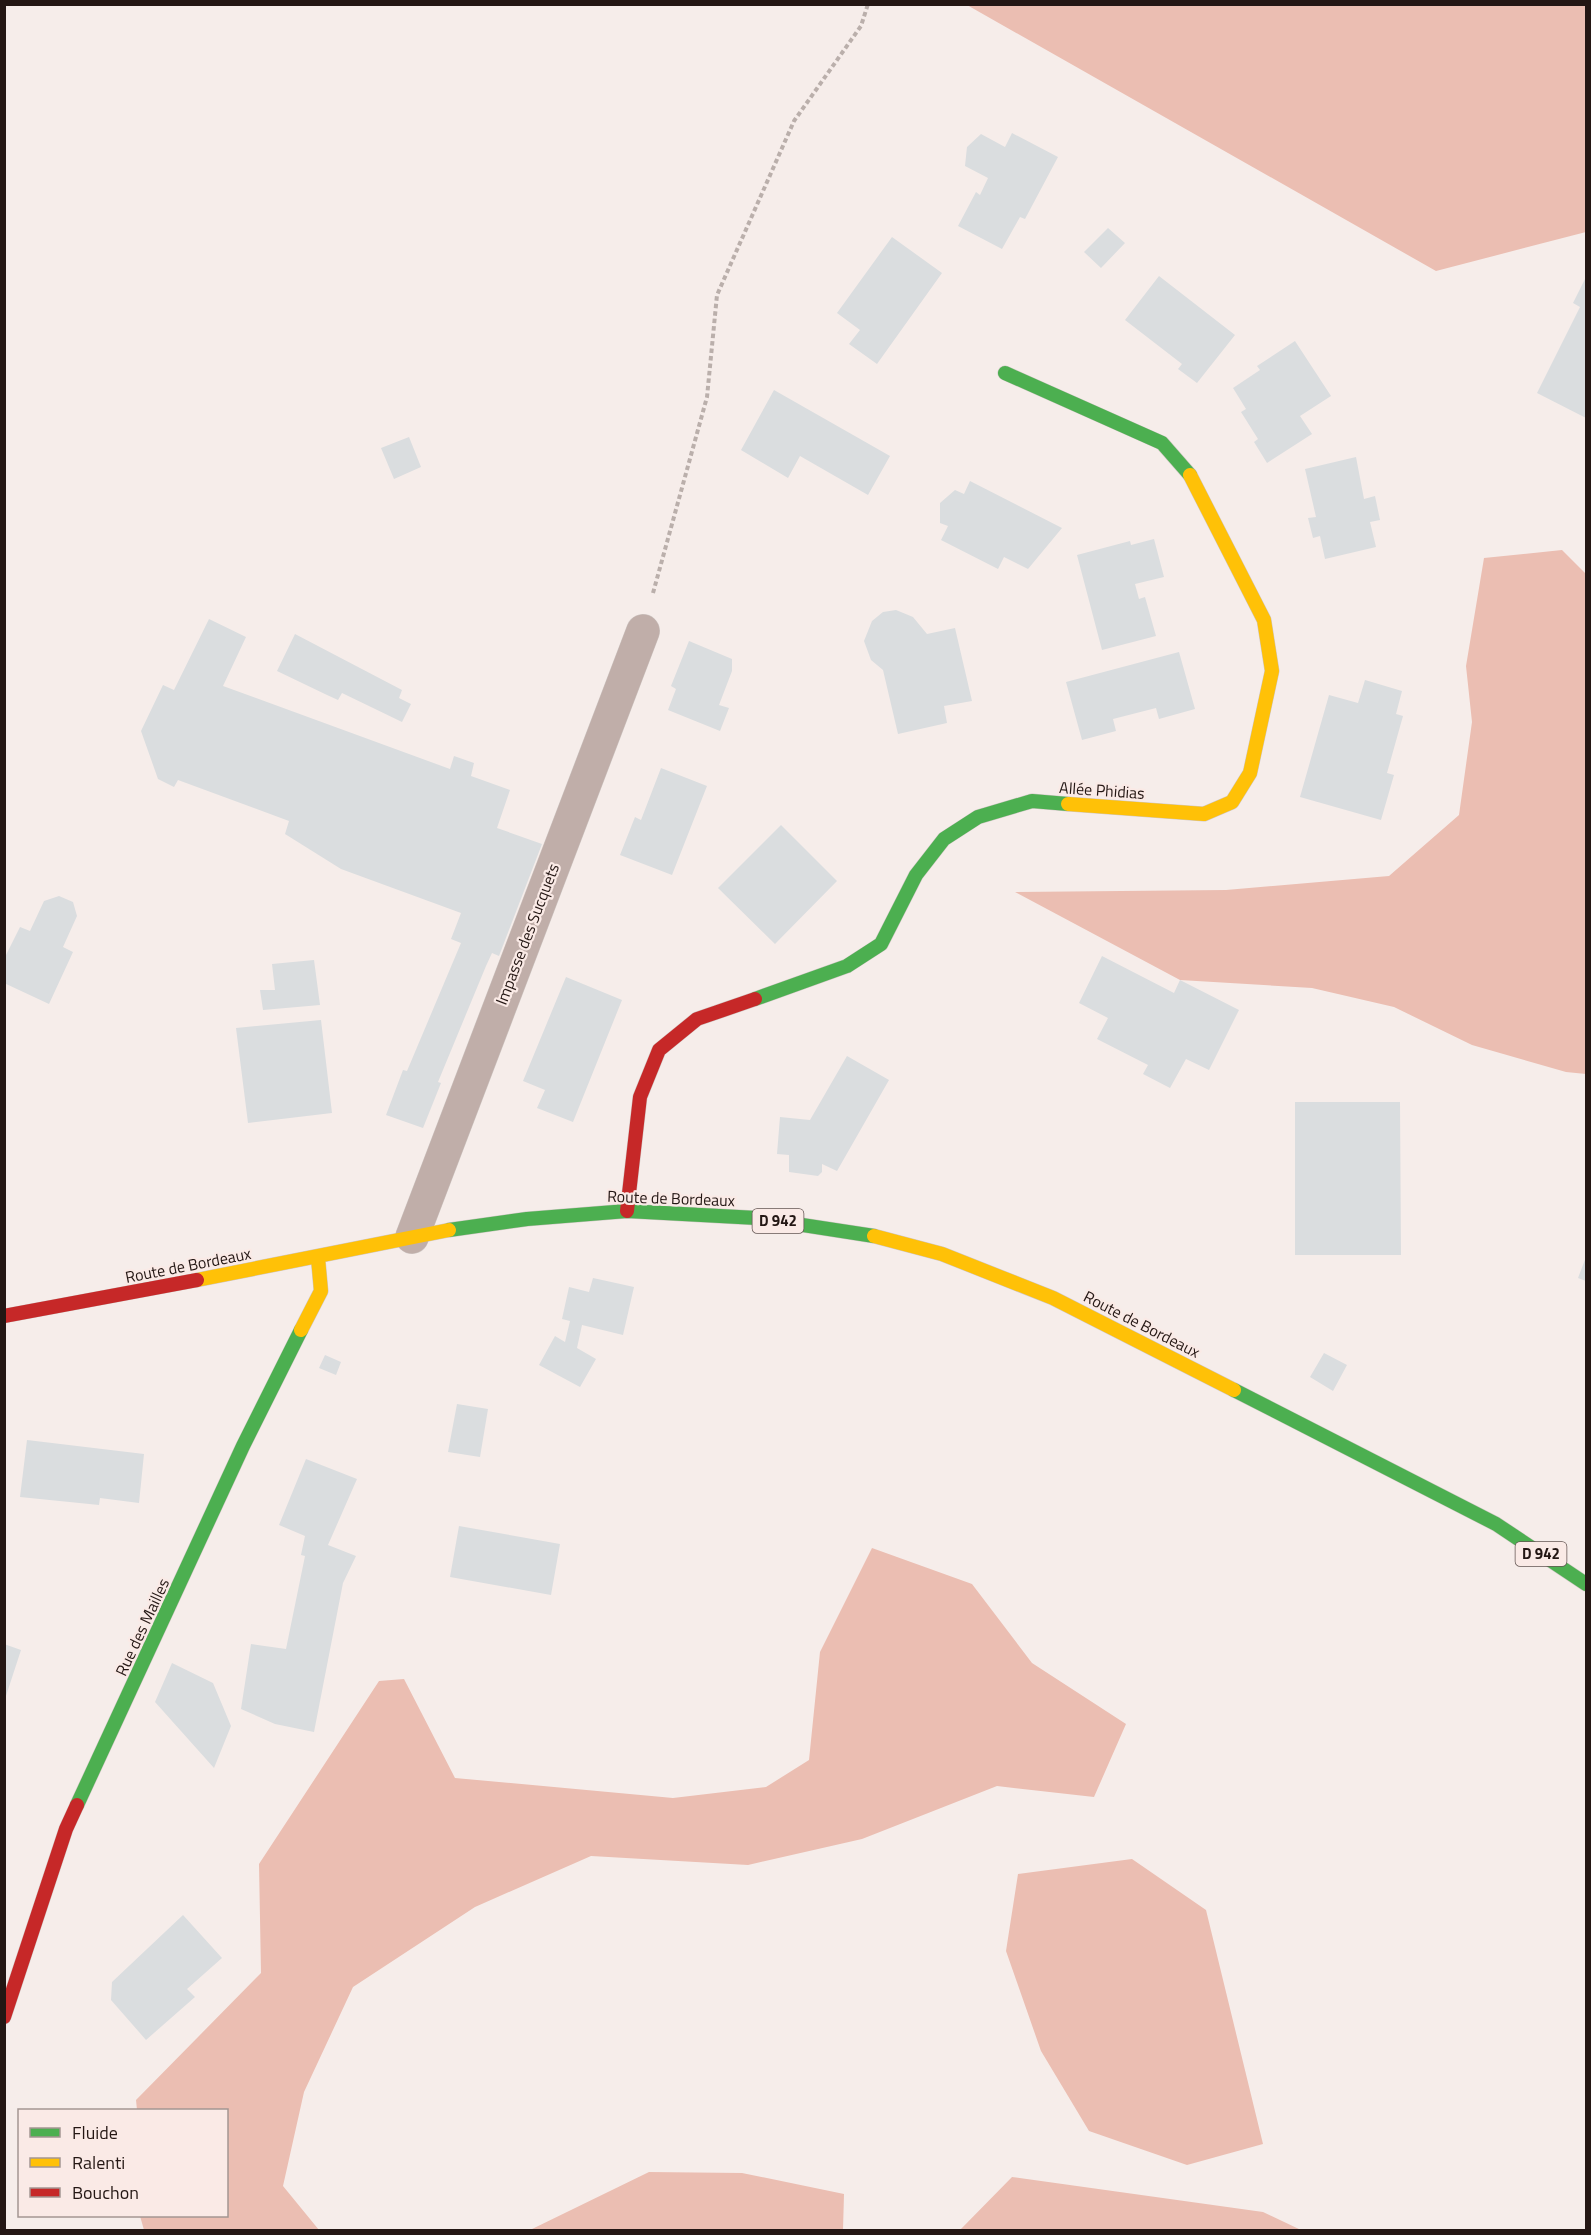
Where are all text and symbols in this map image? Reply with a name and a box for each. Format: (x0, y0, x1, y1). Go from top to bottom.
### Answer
street label: Allée Phidias (1058, 775, 1146, 805)
street label: Impasse des Sucquets (489, 860, 565, 1008)
street label: Route de Bordeaux (607, 1184, 735, 1212)
road number: D 942 (752, 1209, 804, 1233)
street label: Route de Bordeaux (123, 1241, 253, 1289)
street label: Route de Bordeaux (1080, 1284, 1204, 1364)
road number: D 942 (1516, 1542, 1566, 1566)
street label: Rue des Mailles (109, 1574, 175, 1680)
legend (18, 2109, 228, 2217)
text: Fluide (72, 2119, 118, 2146)
text: Ralenti (72, 2149, 125, 2176)
text: Bouchon (72, 2179, 139, 2206)

